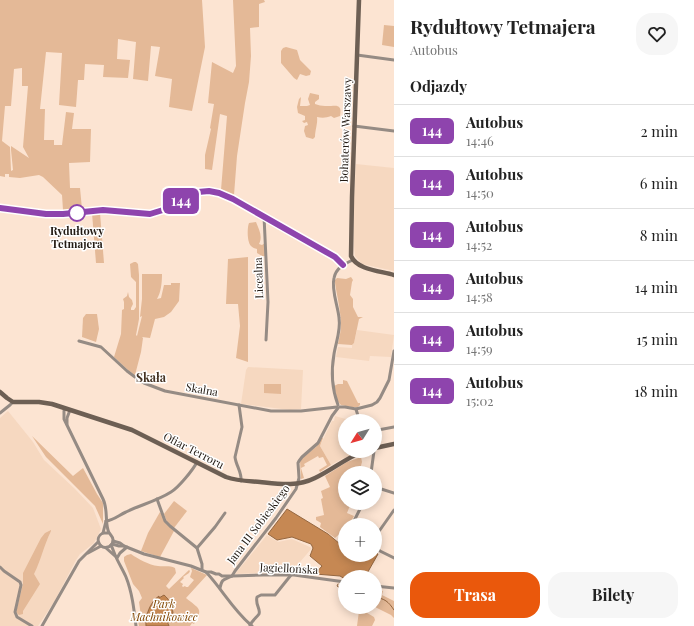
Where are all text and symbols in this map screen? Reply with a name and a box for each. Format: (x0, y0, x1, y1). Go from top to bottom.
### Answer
text: Rydułtowy Tetmajera (410, 13, 596, 39)
button: heart (636, 13, 678, 55)
text: Autobus (410, 41, 458, 58)
text: Odjazdy (410, 76, 467, 96)
street label: Bohaterów Warszawy (336, 77, 354, 183)
text: Autobus (466, 112, 523, 132)
text: 144 (422, 121, 442, 140)
text: 2 min (640, 121, 678, 141)
text: 14:46 (466, 132, 494, 149)
text: Autobus (466, 164, 523, 184)
text: 144 (422, 173, 442, 192)
text: 6 min (640, 173, 678, 193)
text: 14:50 (466, 184, 494, 201)
line badge: 144 (158, 188, 204, 214)
text: 144 (171, 191, 191, 210)
marker: Rydułtowy Tetmajera (68, 204, 86, 222)
text: Autobus (466, 216, 523, 236)
place label: Rydułtowy Tetmajera (50, 223, 104, 251)
text: 144 (422, 225, 442, 244)
text: 8 min (640, 225, 678, 245)
text: 14:52 (466, 236, 492, 253)
street label: Licealna (250, 257, 266, 299)
text: Autobus (466, 268, 523, 288)
text: 144 (422, 277, 442, 296)
text: 14 min (635, 277, 678, 297)
text: 14:58 (466, 288, 493, 305)
text: Autobus (466, 320, 523, 340)
text: 144 (422, 329, 442, 348)
text: 15 min (636, 329, 678, 349)
text: 14:59 (466, 340, 493, 357)
district label: Skała (136, 369, 167, 385)
text: Autobus (466, 372, 523, 392)
street label: Skalna (185, 379, 220, 399)
text: 144 (422, 381, 442, 400)
text: 18 min (634, 381, 678, 401)
text: 15:02 (466, 392, 494, 409)
north arrow (338, 414, 382, 458)
map controls (338, 414, 382, 614)
street label: Ofiar Terroru (161, 428, 227, 472)
button: layers (338, 466, 382, 510)
street label: Jana III Sobieskiego (223, 481, 293, 568)
button: + (338, 518, 382, 562)
street label: Jagiellońska (258, 559, 319, 577)
button: − (338, 570, 382, 614)
button: Trasa (410, 572, 540, 618)
button: Bilety (548, 572, 678, 618)
park label: Park Machnikowiec (129, 596, 198, 624)

